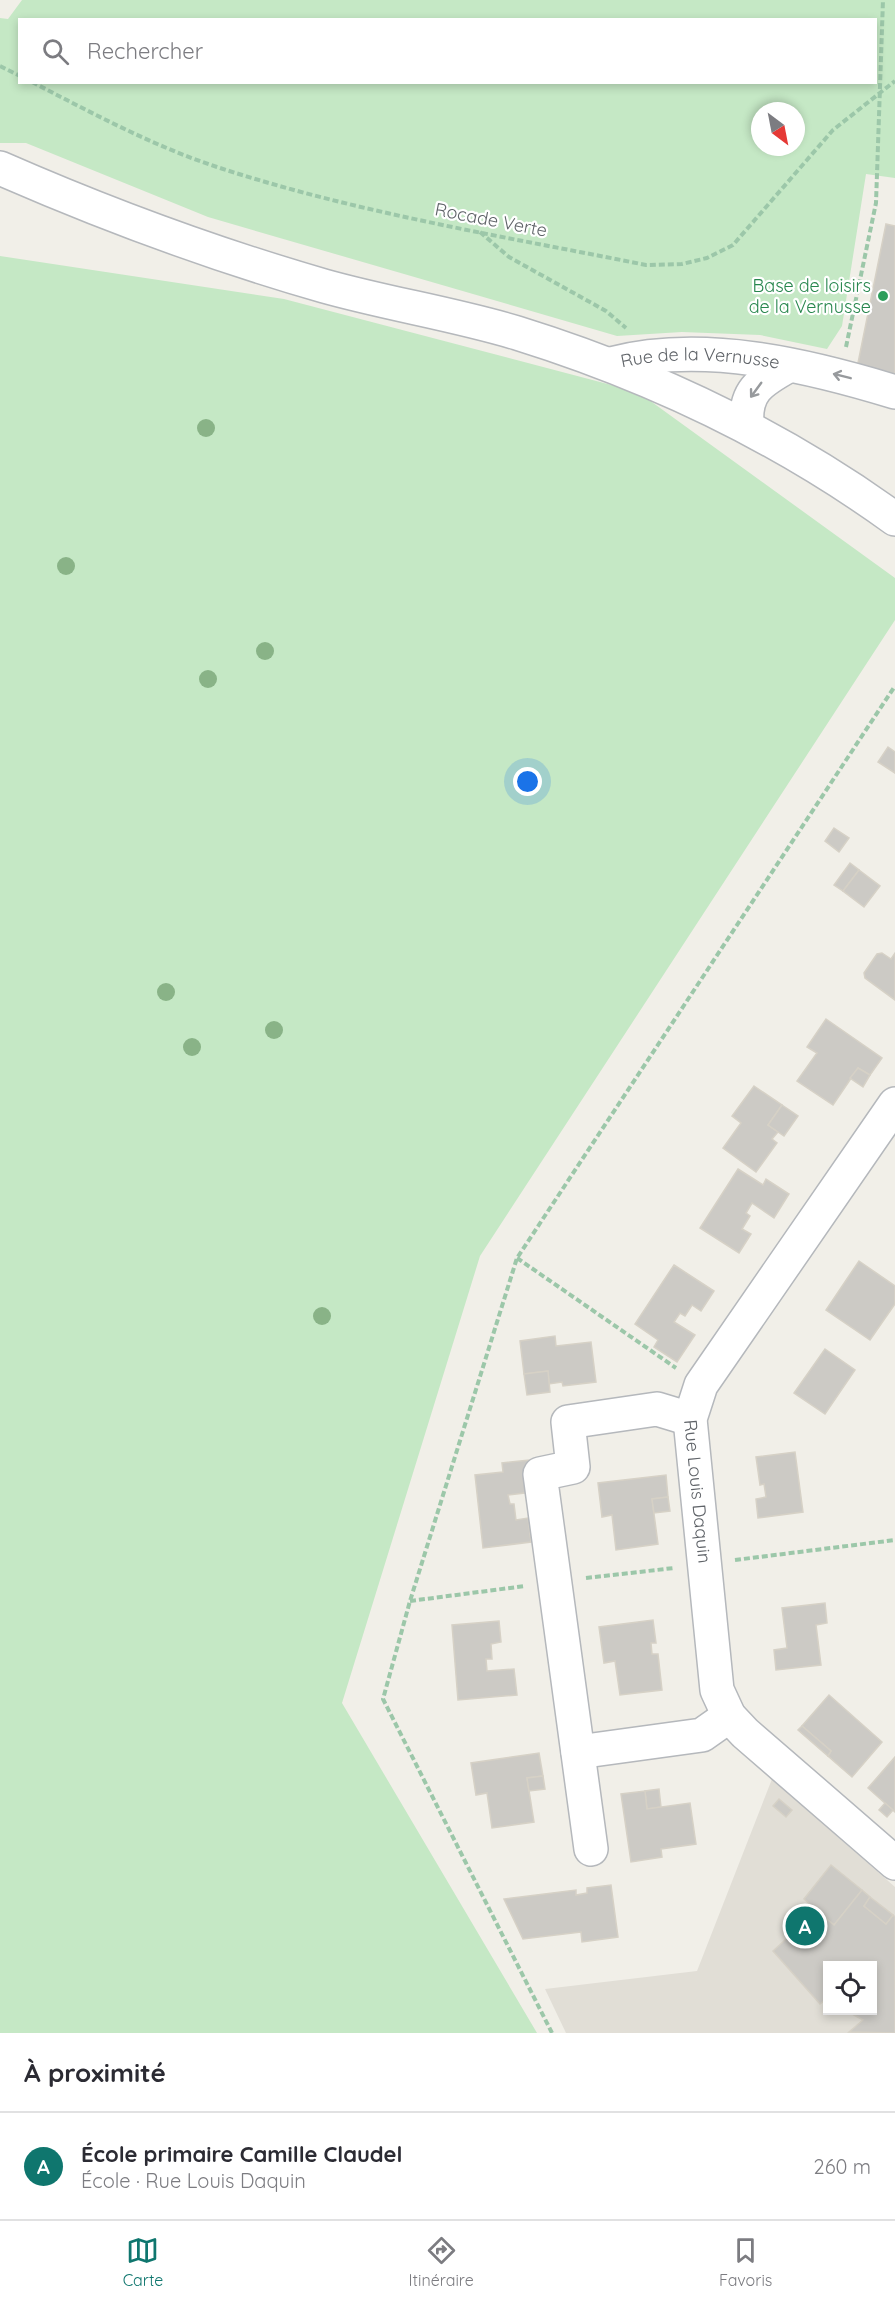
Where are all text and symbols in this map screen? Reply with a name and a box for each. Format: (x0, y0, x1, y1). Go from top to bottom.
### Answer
search box (18, 18, 877, 84)
icon: search (39, 35, 72, 68)
text: Rechercher (87, 37, 203, 65)
north arrow (751, 102, 805, 156)
street label: Rocade Verte (433, 197, 549, 242)
place label: Base de loisirs de la Vernusse (749, 274, 871, 318)
marker: Base de loisirs de la Vernusse (876, 289, 890, 303)
street label: Rue de la Vernusse (619, 342, 782, 374)
one-way arrow (833, 370, 852, 382)
one-way arrow (750, 381, 762, 397)
your location (513, 767, 542, 796)
street label: Rue Louis Daquin (679, 1418, 716, 1564)
pin: A (786, 1904, 824, 1948)
map controls (823, 1961, 877, 2015)
button: locate (823, 1961, 877, 2015)
text: À proximité (24, 2056, 166, 2089)
text: École primaire Camille Claudel (81, 2140, 403, 2168)
text: A (37, 2154, 50, 2179)
text: 260 m (814, 2154, 871, 2179)
text: École · Rue Louis Daquin (81, 2168, 306, 2193)
tab: Carte (123, 2234, 163, 2290)
tab: Itinéraire (409, 2234, 474, 2290)
tab: Favoris (719, 2234, 772, 2290)

